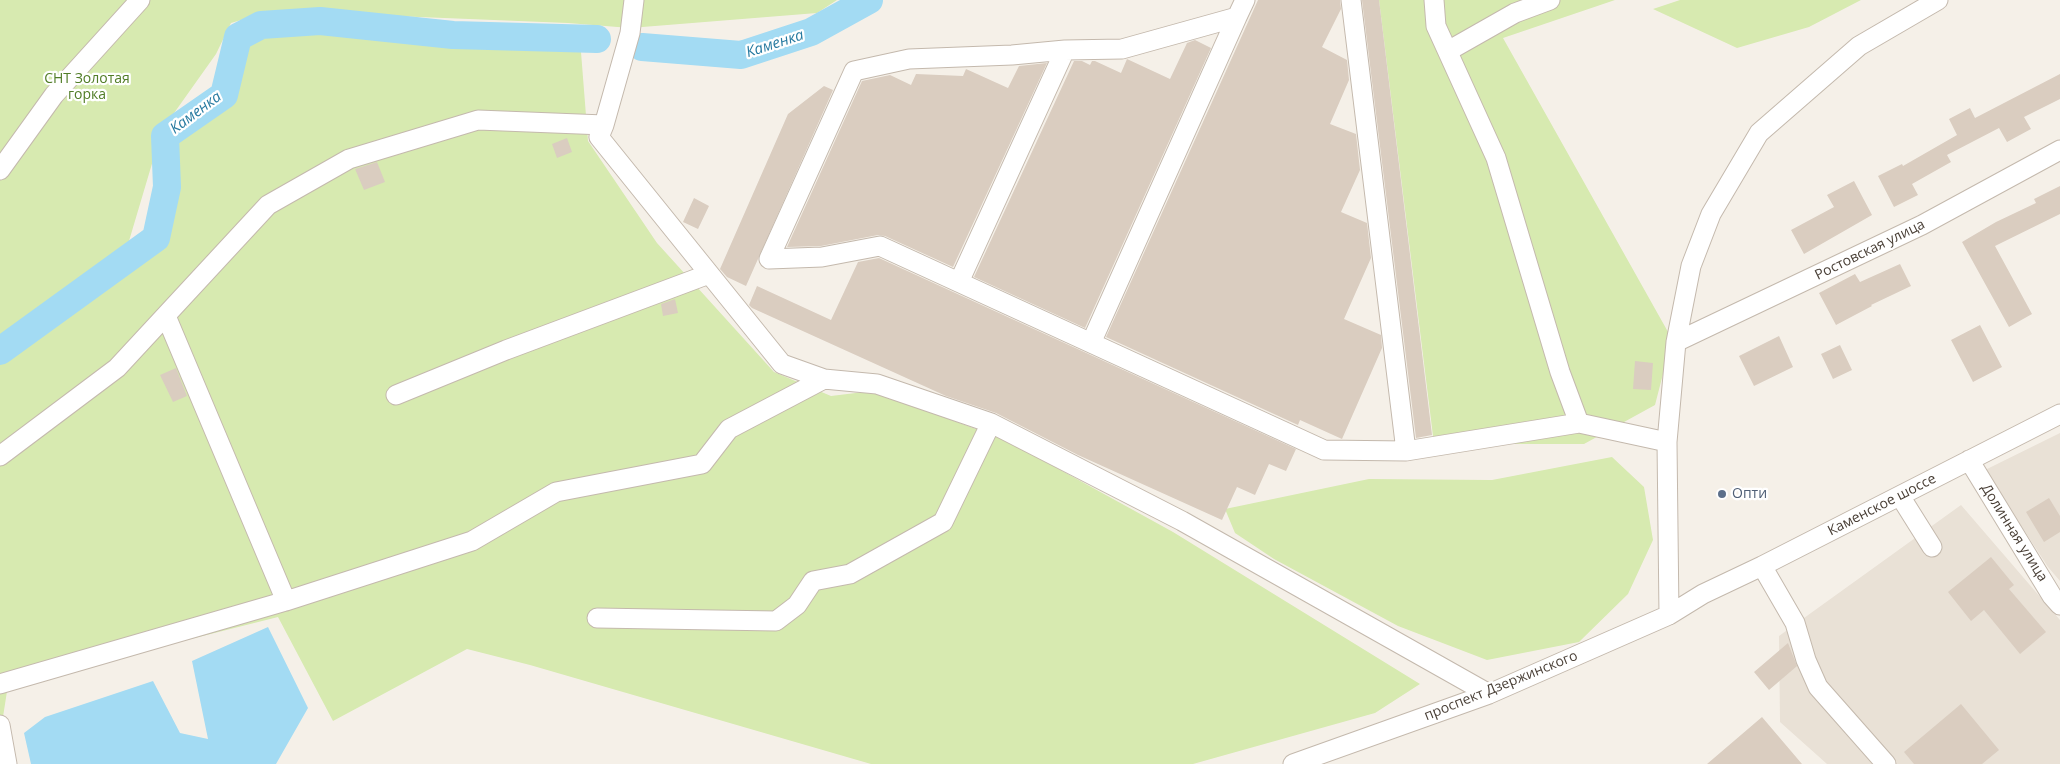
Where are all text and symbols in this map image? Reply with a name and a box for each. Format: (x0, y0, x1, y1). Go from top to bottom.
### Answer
water label: Каменка (744, 26, 806, 62)
park label: СНТ Золотая горка (44, 71, 130, 104)
water label: Каменка (167, 88, 225, 138)
street label: Ростовская улица (1812, 216, 1928, 284)
street label: Каменское шоссе (1825, 470, 1939, 540)
street label: Долинная улица (1977, 481, 2051, 585)
place label: Опти (1732, 486, 1767, 502)
marker: Опти (1716, 488, 1728, 500)
street label: проспект Дзержинского (1422, 647, 1580, 725)

